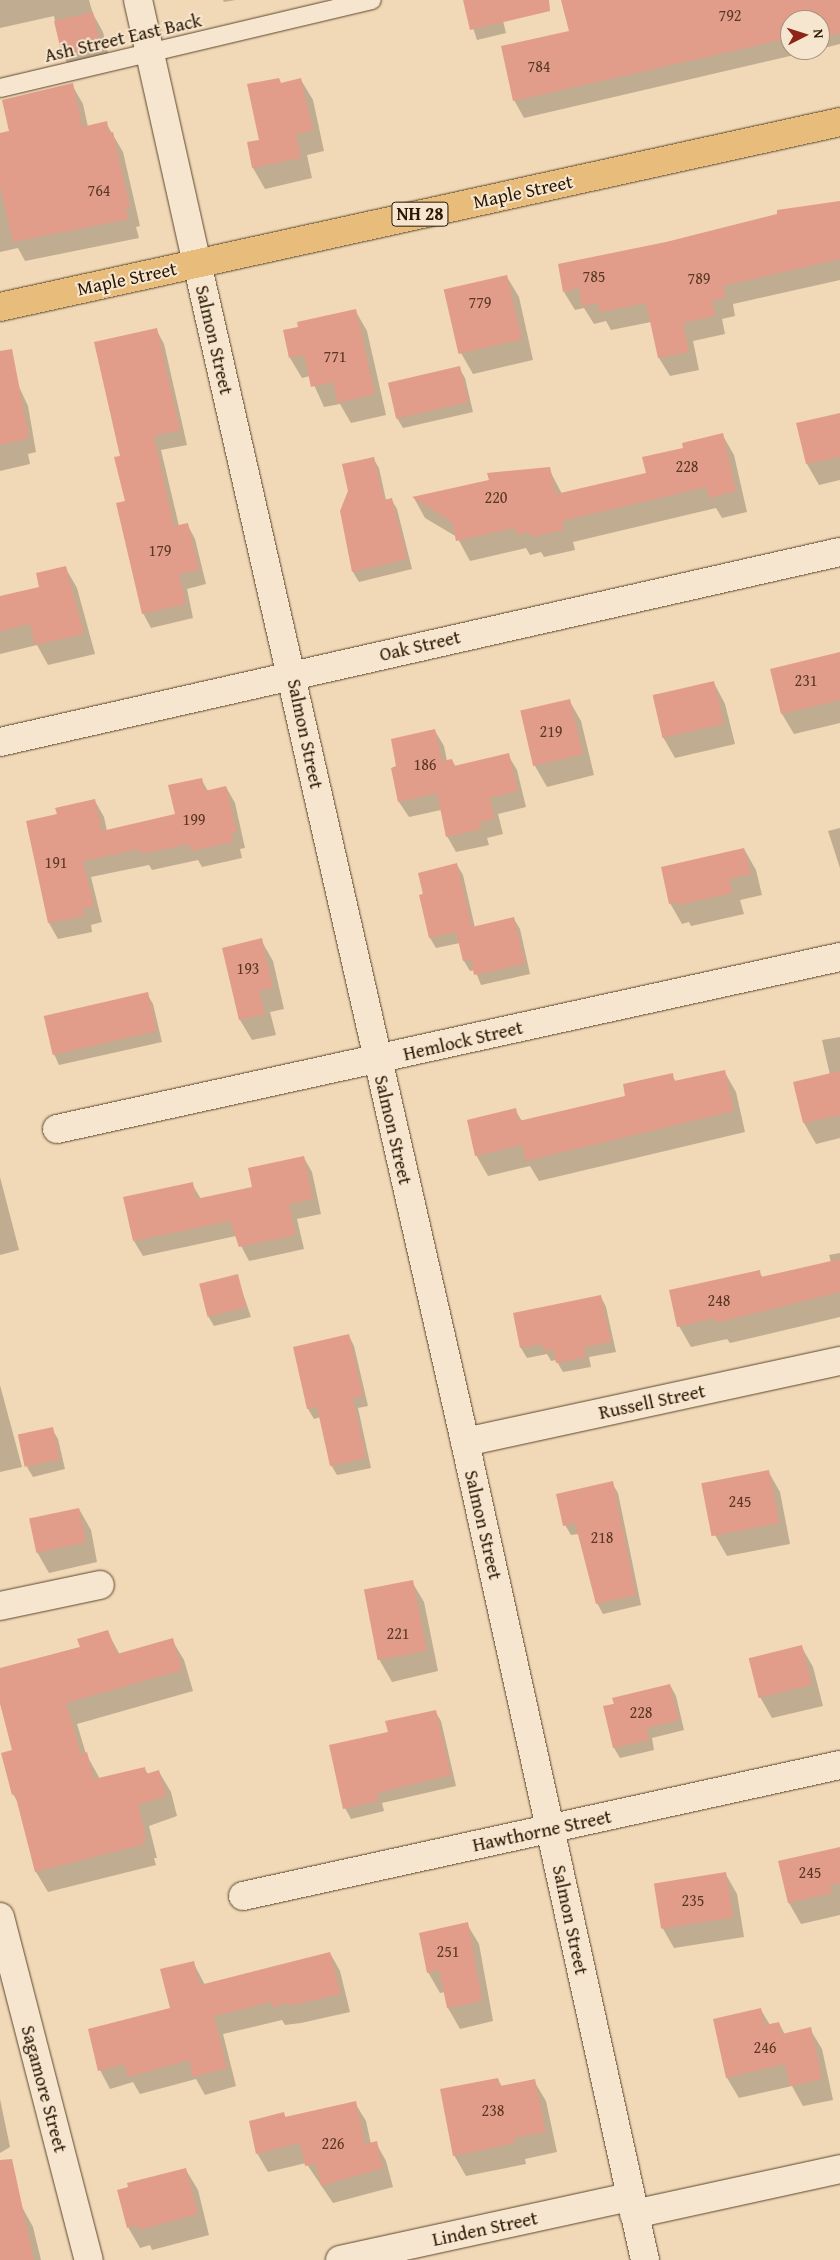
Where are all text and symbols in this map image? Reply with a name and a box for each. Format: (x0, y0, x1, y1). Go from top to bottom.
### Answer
house number: 792 (718, 5, 742, 25)
street label: Ash Street East Back (42, 9, 204, 67)
north arrow (780, 10, 830, 60)
text: N (809, 28, 829, 39)
house number: 784 (527, 56, 551, 76)
street label: Maple Street (471, 170, 575, 214)
house number: 764 (87, 180, 111, 200)
road number: NH 28 (391, 198, 449, 230)
street label: Maple Street (75, 257, 179, 301)
house number: 785 (582, 266, 606, 286)
house number: 789 (687, 268, 711, 288)
street label: Salmon Street (190, 283, 238, 397)
house number: 779 (468, 292, 492, 312)
house number: 771 (323, 346, 347, 366)
house number: 228 (675, 456, 699, 476)
house number: 220 (484, 487, 508, 507)
house number: 179 (148, 540, 172, 560)
street label: Oak Street (377, 626, 463, 666)
house number: 231 (794, 670, 818, 690)
street label: Salmon Street (282, 677, 328, 791)
house number: 219 (539, 721, 563, 741)
house number: 186 (413, 754, 437, 774)
house number: 199 (182, 809, 206, 829)
house number: 191 (44, 852, 68, 872)
house number: 193 (236, 958, 260, 978)
street label: Hemlock Street (401, 1016, 525, 1066)
street label: Salmon Street (369, 1073, 417, 1187)
house number: 248 (707, 1290, 731, 1310)
street label: Russell Street (597, 1380, 707, 1424)
street label: Salmon Street (459, 1468, 507, 1582)
house number: 245 (728, 1491, 752, 1511)
house number: 218 (590, 1527, 614, 1547)
house number: 221 (386, 1623, 410, 1643)
house number: 228 (629, 1702, 653, 1722)
street label: Hawthorne Street (470, 1805, 614, 1857)
house number: 245 (798, 1862, 822, 1882)
street label: Salmon Street (547, 1863, 593, 1977)
house number: 235 (681, 1890, 705, 1910)
house number: 251 (436, 1941, 460, 1961)
street label: Sagamore Street (16, 2023, 72, 2155)
house number: 246 (753, 2037, 777, 2057)
house number: 238 (481, 2100, 505, 2120)
house number: 226 (321, 2133, 345, 2153)
street label: Linden Street (430, 2207, 540, 2251)

